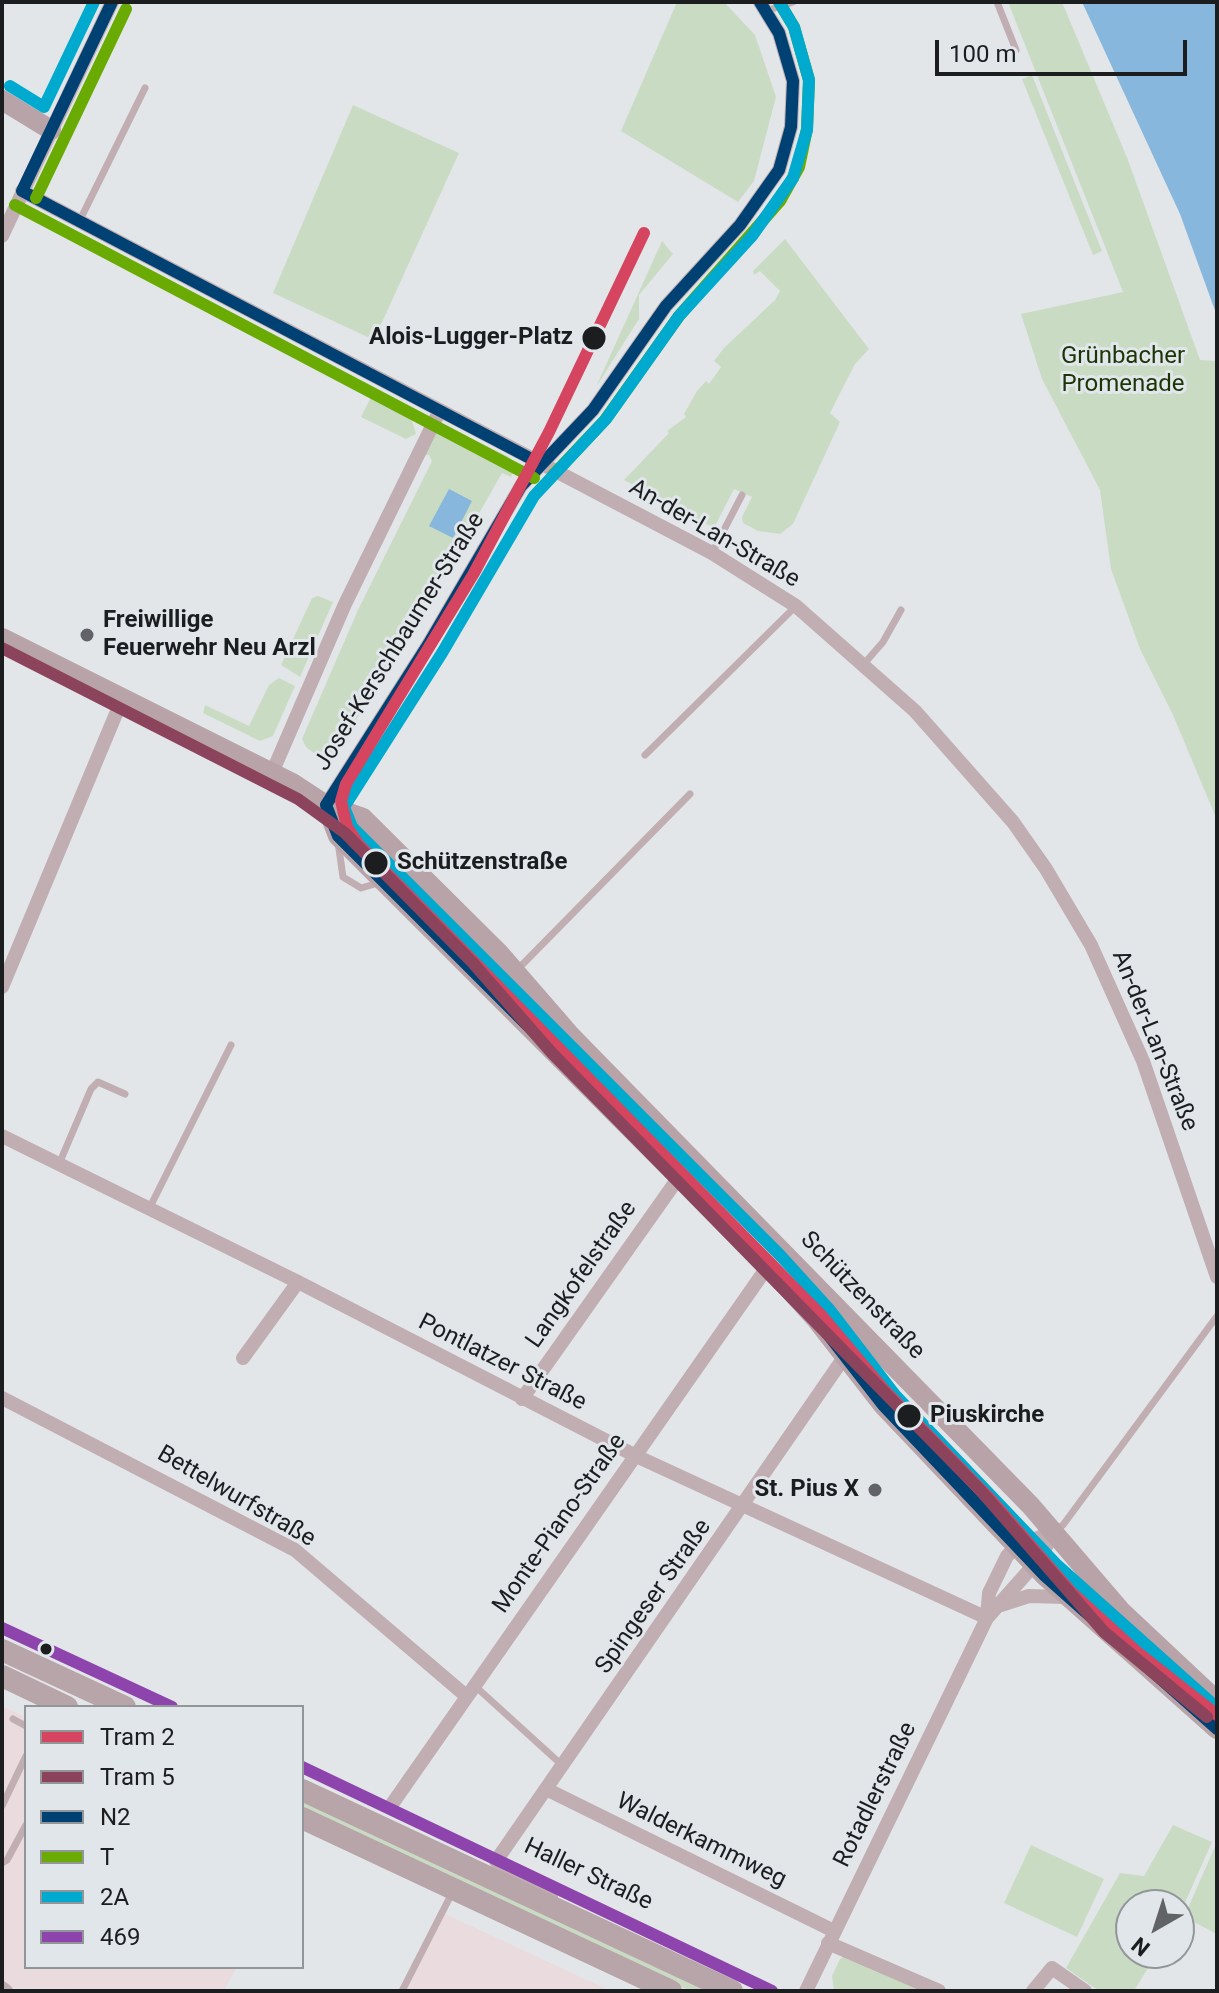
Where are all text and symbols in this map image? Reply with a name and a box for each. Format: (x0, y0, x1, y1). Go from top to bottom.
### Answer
scale bar (939, 24, 1191, 74)
text: 100 m (949, 40, 1016, 68)
place label: Alois-Lugger-Platz (369, 324, 573, 352)
marker: Alois-Lugger-Platz (580, 324, 608, 352)
park label: Grünbacher Promenade (1061, 343, 1185, 399)
street label: An-der-Lan-Straße (624, 473, 804, 595)
street label: Josef-Kerschbaumer-Straße (309, 508, 491, 776)
place label: Freiwillige Feuerwehr Neu Arzl (103, 607, 316, 663)
marker: Freiwillige Feuerwehr Neu Arzl (78, 626, 96, 644)
marker: Schützenstraße (362, 849, 390, 877)
place label: Schützenstraße (397, 849, 568, 877)
street label: An-der-Lan-Straße (1105, 946, 1203, 1136)
street label: Langkofelstraße (521, 1196, 643, 1354)
street label: Schützenstraße (794, 1226, 930, 1366)
street label: Pontlatzer Straße (413, 1308, 591, 1418)
marker: Piuskirche (895, 1402, 923, 1430)
place label: Piuskirche (930, 1402, 1044, 1430)
street label: Monte-Piano-Straße (487, 1429, 633, 1619)
street label: Bettelwurfstraße (152, 1440, 320, 1554)
place label: St. Pius X (754, 1476, 859, 1504)
marker: St. Pius X (866, 1481, 884, 1499)
street label: Spingeser Straße (590, 1514, 718, 1680)
unlabelled marker (38, 1641, 54, 1657)
legend (24, 1705, 304, 1969)
street label: Rotadlerstraße (829, 1718, 923, 1872)
text: Tram 2 (100, 1723, 175, 1751)
text: Tram 5 (100, 1763, 175, 1791)
street label: Walderkammweg (611, 1787, 791, 1895)
text: N2 (100, 1803, 131, 1831)
street label: Haller Straße (519, 1833, 657, 1917)
text: T (100, 1843, 114, 1871)
text: 2A (100, 1883, 129, 1911)
north arrow (1115, 1889, 1195, 1969)
text: 469 (100, 1923, 140, 1951)
text: N (1127, 1932, 1155, 1961)

